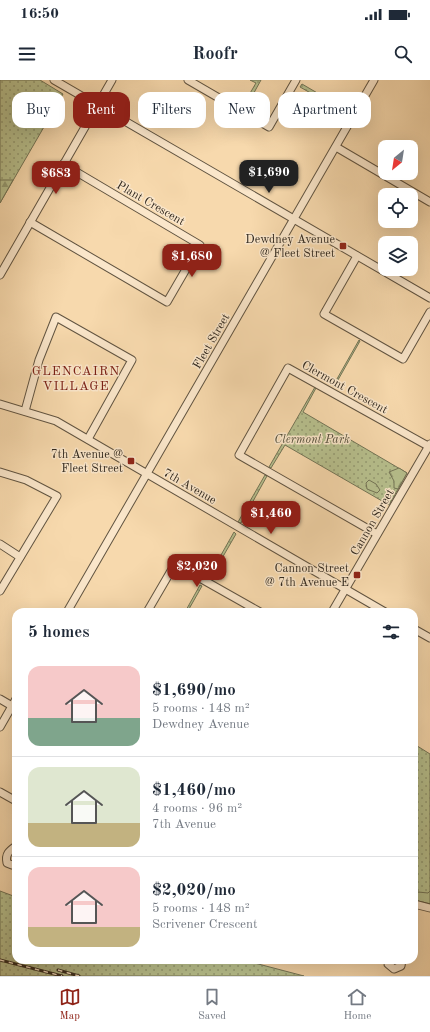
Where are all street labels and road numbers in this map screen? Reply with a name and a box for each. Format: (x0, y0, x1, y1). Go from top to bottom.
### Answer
street label: Plant Crescent (114, 180, 187, 228)
street label: Fleet Street (191, 312, 233, 371)
street label: Clermont Crescent (299, 359, 390, 416)
street label: 7th Avenue (161, 467, 219, 507)
street label: Cannon Street (349, 487, 397, 558)

